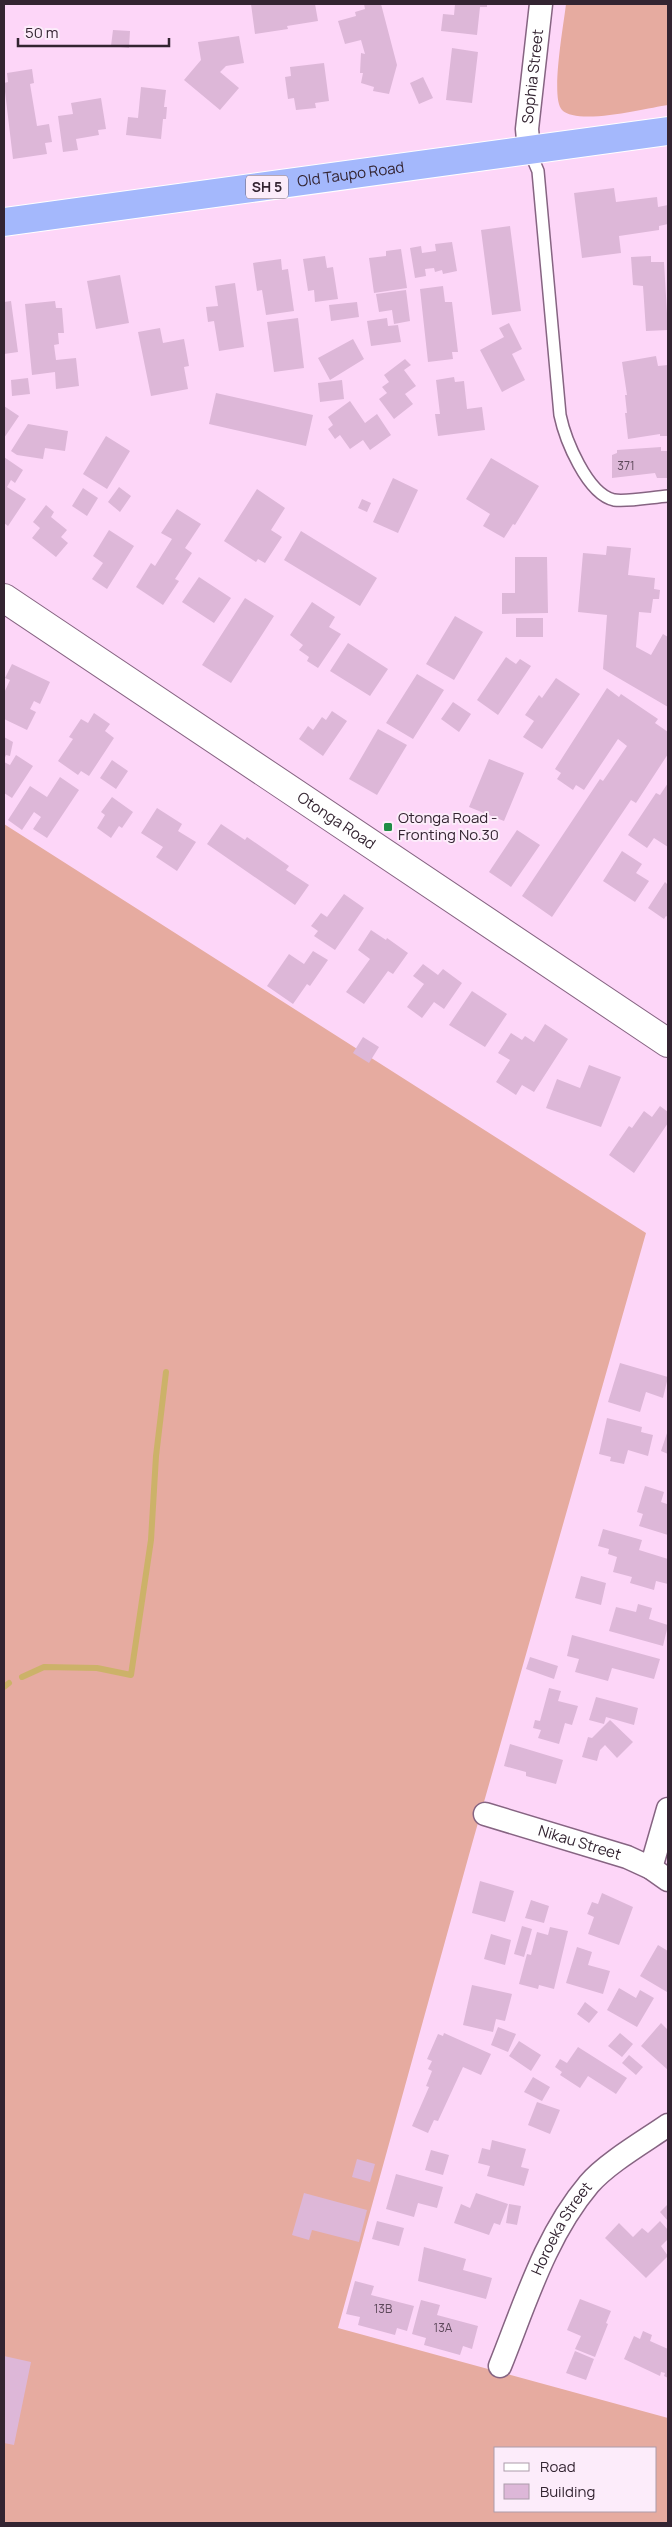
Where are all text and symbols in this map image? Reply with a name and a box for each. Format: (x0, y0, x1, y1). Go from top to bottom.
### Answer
scale bar (18, 15, 169, 47)
text: 50 m (25, 22, 59, 43)
street label: Sophia Street (517, 28, 548, 125)
street label: Old Taupo Road (296, 156, 406, 192)
road number: SH 5 (246, 176, 288, 198)
house number: 371 (617, 457, 635, 474)
street label: Otonga Road (293, 786, 380, 854)
place label: Otonga Road - Fronting No.30 (398, 807, 499, 845)
marker: Otonga Road - Fronting No.30 (382, 821, 394, 833)
street label: Nikau Street (536, 1820, 624, 1865)
street label: Horoeka Street (526, 2177, 597, 2278)
house number: 13B (374, 2300, 392, 2317)
house number: 13A (434, 2319, 453, 2336)
legend (494, 2447, 657, 2512)
text: Road (540, 2456, 576, 2477)
text: Building (540, 2481, 595, 2502)

